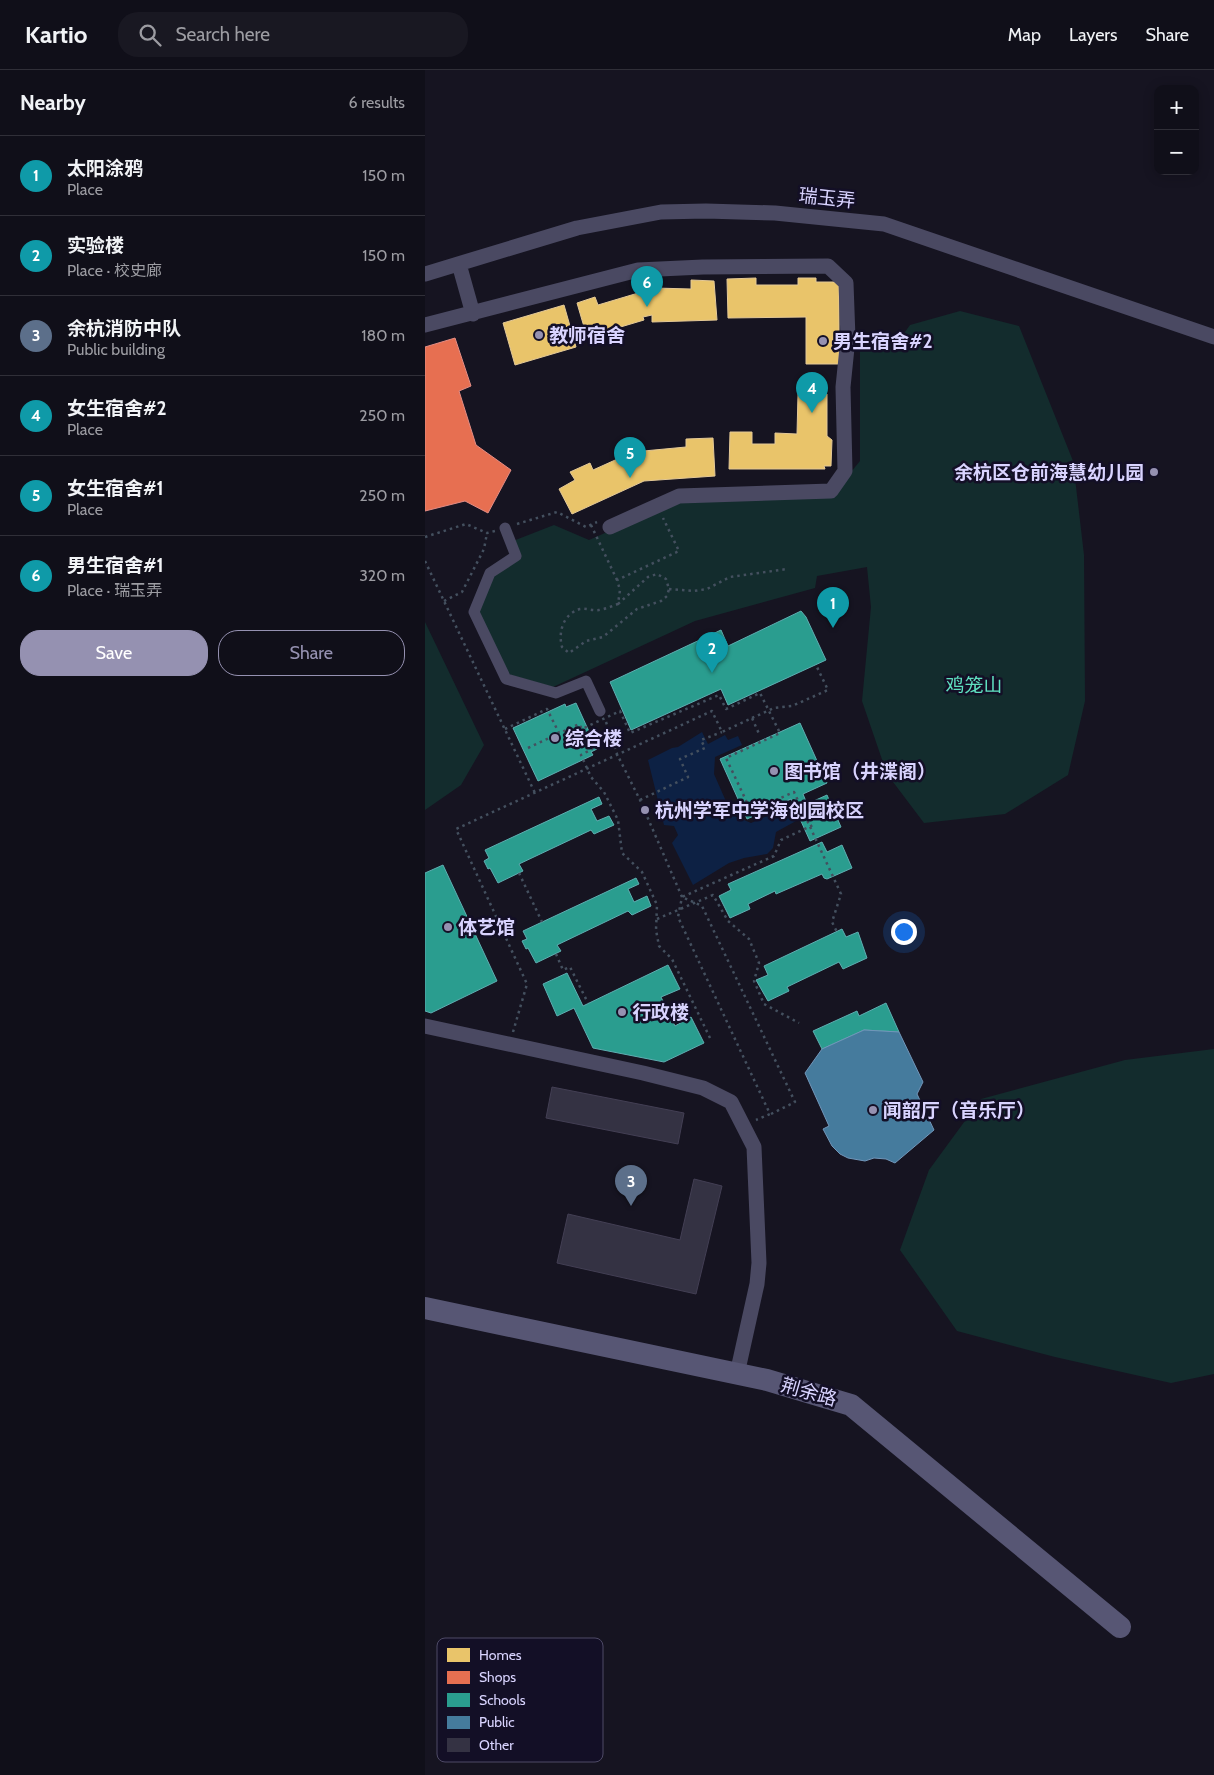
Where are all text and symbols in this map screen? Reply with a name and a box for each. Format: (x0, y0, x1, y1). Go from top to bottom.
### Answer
search box (118, 12, 468, 57)
text: Kartio (25, 20, 88, 49)
icon: search (136, 21, 164, 49)
text: Search here (176, 23, 270, 46)
text: Map (1008, 24, 1041, 46)
text: Layers (1069, 24, 1118, 46)
text: Share (1146, 24, 1189, 46)
map controls (1154, 85, 1199, 175)
button: + (1154, 85, 1199, 130)
text: Nearby (20, 90, 86, 115)
text: 6 results (349, 93, 405, 112)
button: − (1154, 130, 1199, 175)
text: 太阳涂鸦 (67, 157, 143, 180)
text: 1 (33, 166, 39, 185)
text: 150 m (362, 166, 405, 185)
text: Place (67, 180, 103, 199)
street label: 瑞玉弄 (797, 184, 857, 212)
text: 实验楼 (67, 234, 124, 257)
text: 2 (32, 246, 40, 265)
text: 150 m (362, 246, 405, 265)
text: Place · 校史廊 (67, 261, 162, 280)
pin: 6 (631, 266, 663, 307)
text: 余杭消防中队 (67, 317, 181, 340)
place label: 教师宿舍 (549, 324, 625, 347)
text: 3 (32, 326, 40, 345)
text: 180 m (361, 326, 405, 345)
marker: 教师宿舍 (533, 329, 545, 341)
place label: 男生宿舍#2 (833, 330, 933, 353)
marker: 男生宿舍#2 (817, 335, 829, 347)
text: Public building (67, 340, 165, 359)
pin: 4 (796, 372, 828, 413)
text: 女生宿舍#2 (67, 397, 167, 420)
text: 4 (31, 406, 41, 425)
text: 250 m (359, 406, 405, 425)
text: Place (67, 420, 103, 439)
pin: 5 (614, 437, 646, 478)
place label: 余杭区仓前海慧幼儿园 (954, 461, 1144, 484)
marker: 余杭区仓前海慧幼儿园 (1148, 466, 1160, 478)
text: 女生宿舍#1 (67, 477, 164, 500)
text: 5 (32, 486, 40, 505)
text: 250 m (359, 486, 405, 505)
text: Place (67, 500, 103, 519)
text: 男生宿舍#1 (67, 554, 164, 577)
text: 6 (32, 566, 41, 585)
text: 320 m (359, 566, 405, 585)
text: Place · 瑞玉弄 (67, 581, 162, 600)
pin: 1 (817, 587, 849, 628)
button: Save (20, 630, 208, 676)
button: Share (218, 630, 405, 676)
pin: 2 (696, 632, 728, 673)
park label: 鸡笼山 (945, 674, 1003, 697)
place label: 综合楼 (565, 727, 622, 750)
marker: 综合楼 (549, 732, 561, 744)
place label: 图书馆（井渫阁） (784, 760, 936, 783)
marker: 图书馆（井渫阁） (768, 765, 780, 777)
place label: 杭州学军中学海创园校区 (655, 799, 864, 822)
marker: 杭州学军中学海创园校区 (639, 804, 651, 816)
place label: 体艺馆 (458, 916, 515, 939)
your location (891, 919, 917, 945)
marker: 体艺馆 (442, 921, 454, 933)
place label: 行政楼 (632, 1001, 689, 1024)
marker: 行政楼 (616, 1006, 628, 1018)
place label: 闻韶厅（音乐厅） (883, 1099, 1035, 1122)
marker: 闻韶厅（音乐厅） (867, 1104, 879, 1116)
pin: 3 (615, 1165, 647, 1206)
street label: 荆余路 (778, 1373, 840, 1411)
legend (437, 1638, 603, 1762)
text: Homes (479, 1646, 522, 1664)
text: Shops (479, 1668, 516, 1686)
text: Schools (479, 1691, 526, 1709)
text: Public (479, 1713, 515, 1731)
text: Other (479, 1736, 514, 1754)

